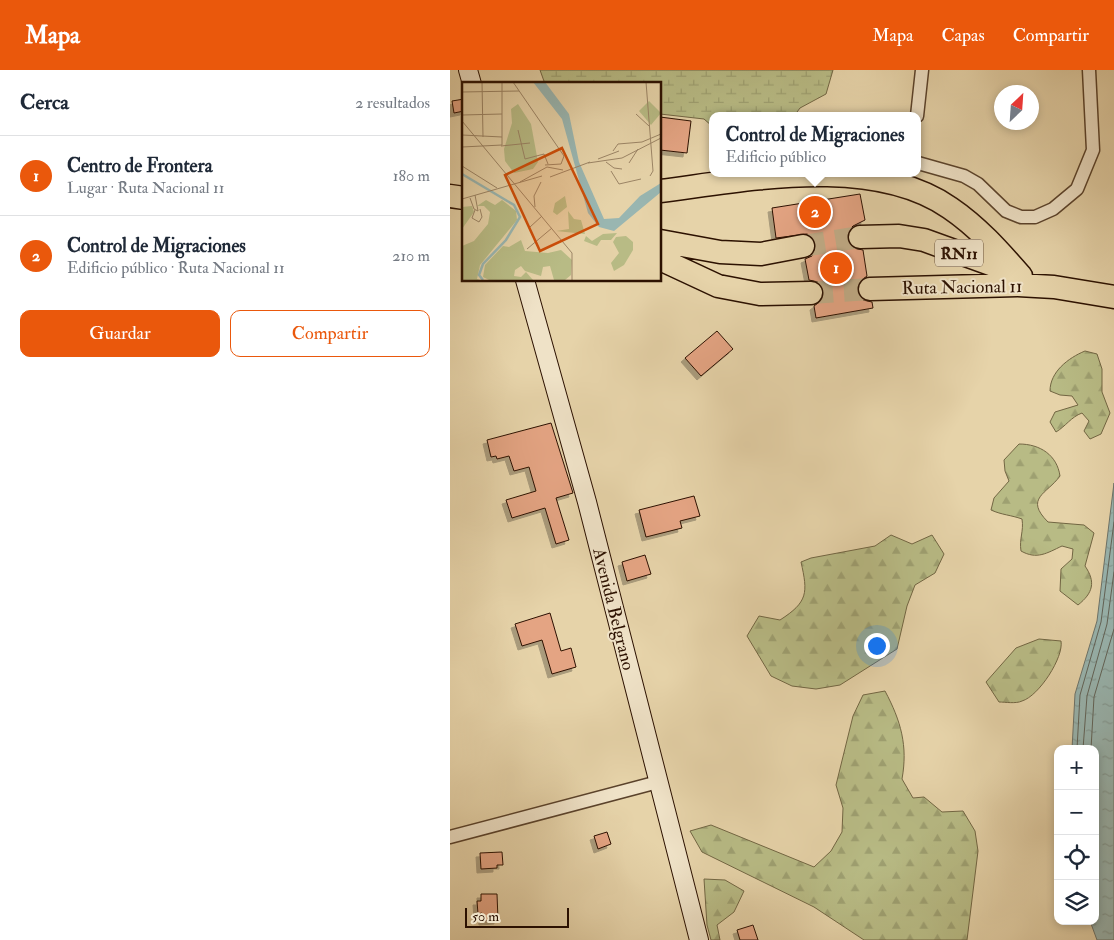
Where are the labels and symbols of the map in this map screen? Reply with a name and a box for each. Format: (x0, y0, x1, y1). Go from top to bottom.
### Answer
inset map (462, 82, 661, 281)
north arrow (994, 85, 1039, 130)
pin: 2 (799, 193, 831, 231)
road number: RN11 (935, 240, 983, 267)
pin: 1 (820, 249, 852, 287)
street label: Ruta Nacional 11 (902, 275, 1023, 300)
street label: Avenida Belgrano (587, 545, 640, 673)
your location (864, 633, 890, 659)
scale bar (465, 905, 569, 928)

